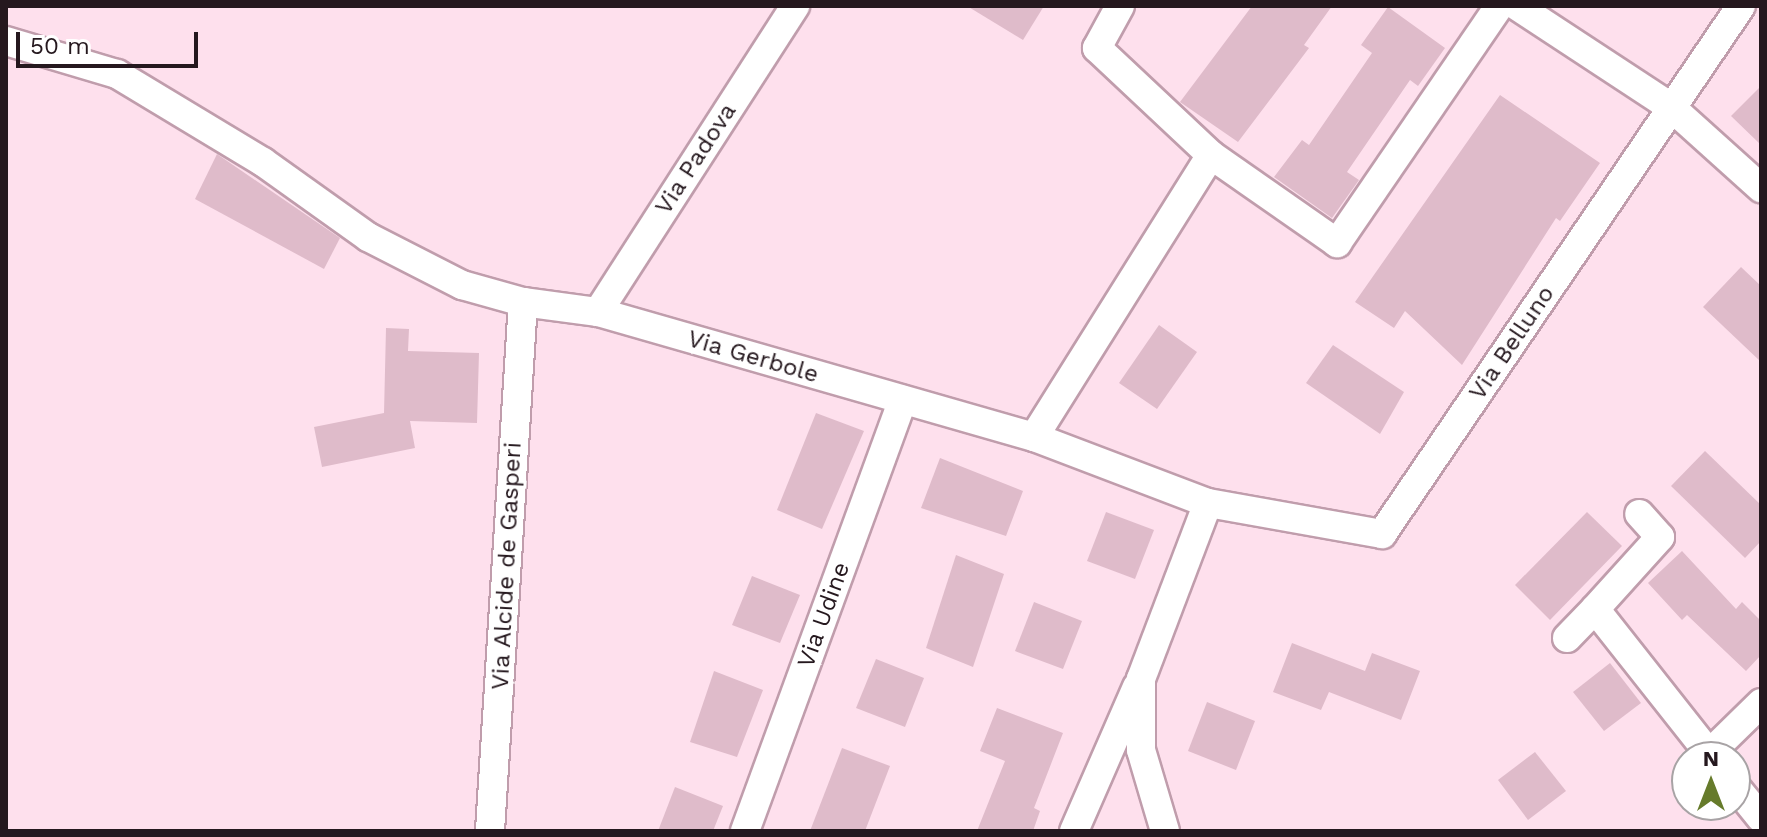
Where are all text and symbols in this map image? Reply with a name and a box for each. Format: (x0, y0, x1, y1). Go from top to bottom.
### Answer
scale bar (20, 16, 202, 66)
text: 50 m (30, 32, 90, 60)
street label: Via Padova (649, 98, 743, 220)
street label: Via Belluno (1463, 280, 1561, 406)
street label: Via Gerbole (684, 325, 822, 389)
street label: Via Alcide de Gasperi (486, 441, 528, 691)
street label: Via Udine (792, 558, 856, 672)
north arrow (1671, 741, 1751, 821)
text: N (1703, 746, 1719, 771)

